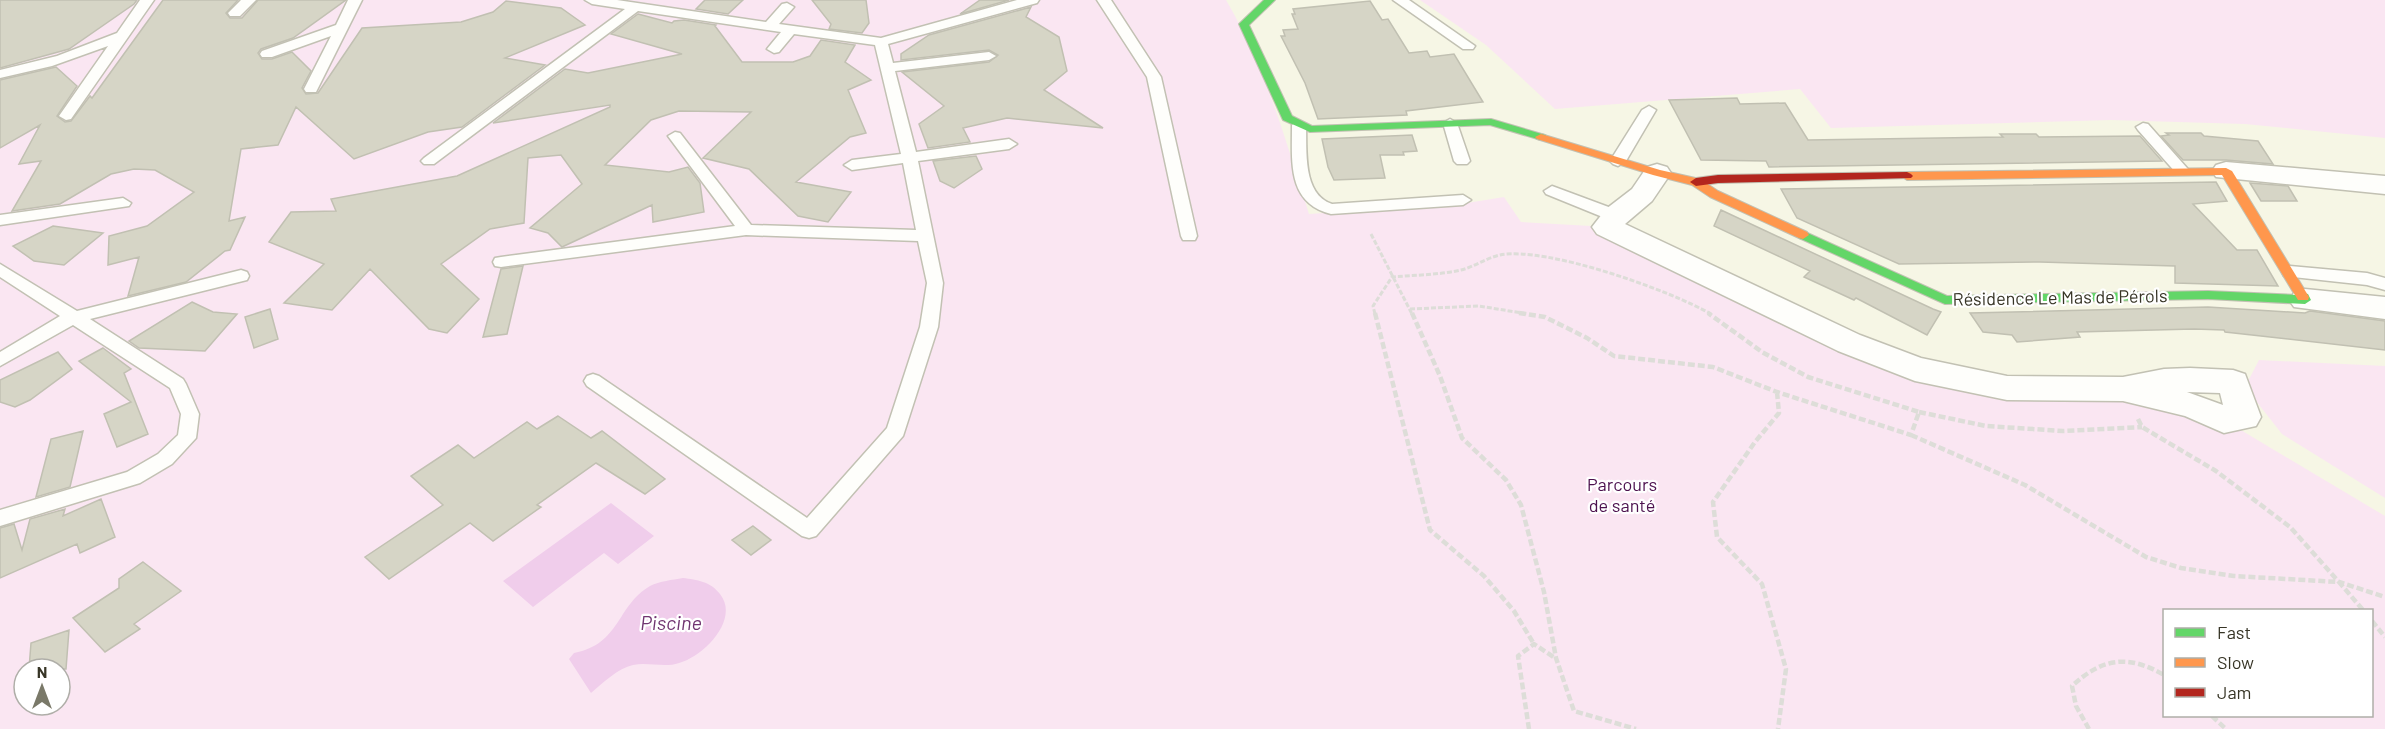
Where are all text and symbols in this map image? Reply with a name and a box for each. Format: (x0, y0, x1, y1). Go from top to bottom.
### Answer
street label: Résidence Le Mas de Pérols (1952, 284, 2168, 310)
park label: Parcours de santé (1587, 473, 1657, 516)
legend (2163, 609, 2373, 717)
water label: Piscine (640, 610, 702, 634)
text: Fast (2217, 621, 2251, 643)
text: Slow (2217, 651, 2254, 673)
north arrow (12, 657, 72, 717)
text: N (37, 662, 47, 681)
text: Jam (2217, 681, 2251, 703)

